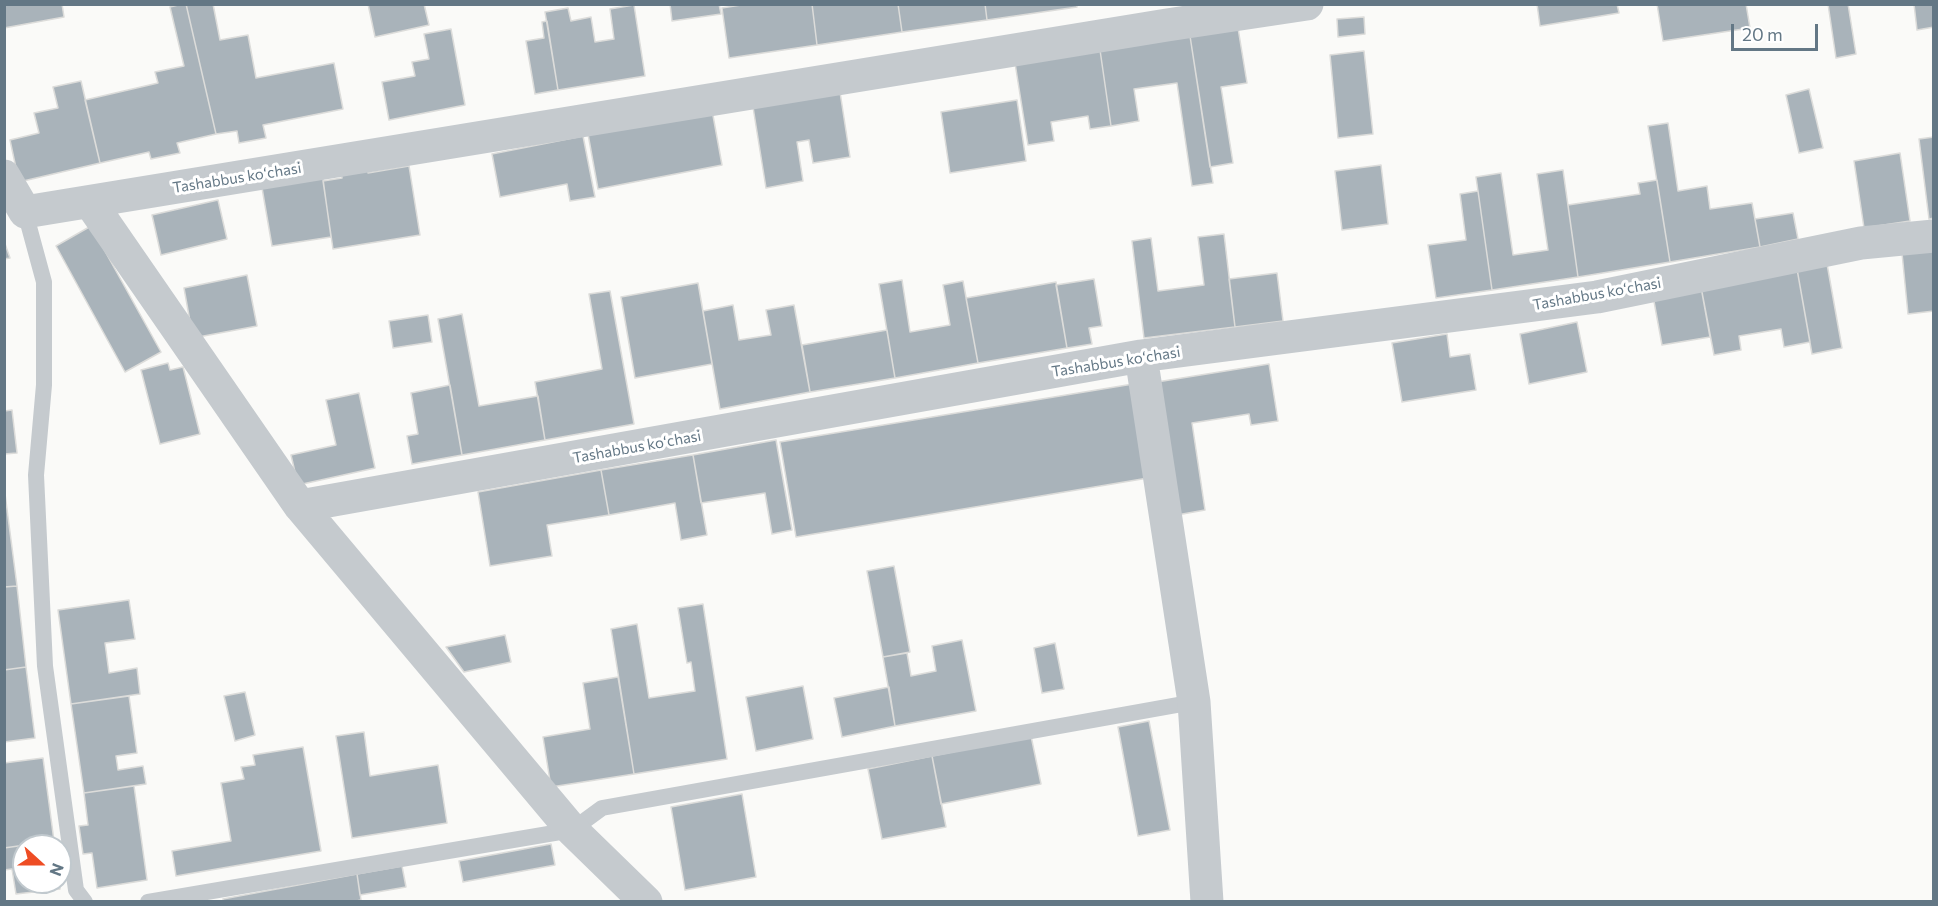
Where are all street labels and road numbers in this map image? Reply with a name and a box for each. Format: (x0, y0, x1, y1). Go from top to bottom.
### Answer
street label: Tashabbus koʻchasi (171, 159, 303, 197)
street label: Tashabbus koʻchasi (1531, 274, 1663, 314)
street label: Tashabbus koʻchasi (1050, 343, 1182, 381)
street label: Tashabbus koʻchasi (571, 427, 703, 467)

